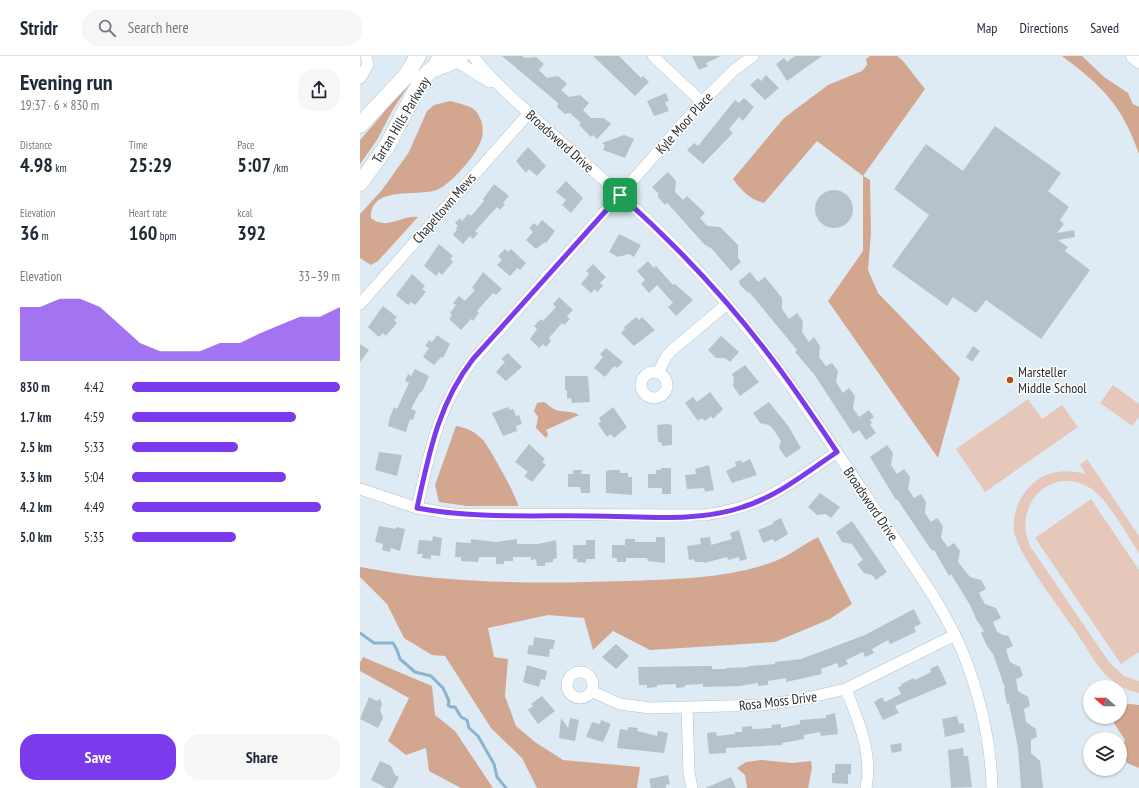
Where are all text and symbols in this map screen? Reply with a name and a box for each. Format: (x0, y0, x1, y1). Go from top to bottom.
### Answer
search box (82, 10, 362, 46)
text: Stridr (20, 16, 58, 40)
icon: search (96, 17, 118, 39)
text: Search here (128, 18, 189, 37)
text: Map (977, 19, 997, 37)
text: Directions (1019, 19, 1068, 37)
text: Saved (1090, 19, 1119, 37)
text: Evening run (20, 68, 113, 96)
button: share (298, 69, 340, 111)
street label: Tartan Hills Parkway (368, 73, 434, 167)
street label: Kyle Moor Place (652, 88, 717, 158)
text: 19:37 · 6 × 830 m (20, 97, 99, 114)
street label: Broadsword Drive (522, 106, 598, 176)
text: Distance (20, 138, 52, 152)
text: Time (129, 138, 148, 152)
text: Pace (237, 138, 255, 152)
text: 4.98 (20, 152, 53, 178)
text: 25:29 (129, 152, 172, 178)
text: 5:07 (237, 152, 271, 178)
text: km (53, 161, 67, 175)
text: /km (271, 161, 288, 175)
street label: Chapeltown Mews (408, 169, 480, 247)
pin (603, 178, 637, 212)
icon: arrive (609, 184, 631, 206)
text: Elevation (20, 206, 55, 220)
text: Heart rate (129, 206, 167, 220)
text: kcal (237, 206, 252, 220)
text: 36 (20, 220, 39, 246)
text: 160 (129, 220, 157, 246)
text: 392 (237, 220, 266, 246)
text: m (39, 229, 49, 243)
text: bpm (157, 229, 176, 243)
text: Elevation (20, 268, 62, 285)
text: 33–39 m (298, 268, 340, 285)
place label: Marsteller Middle School (1018, 363, 1087, 397)
marker: Marsteller Middle School (1005, 375, 1015, 385)
text: 830 m (20, 379, 50, 396)
text: 4:42 (84, 379, 104, 396)
text: 1.7 km (20, 409, 51, 426)
text: 4:59 (84, 409, 104, 426)
text: 2.5 km (20, 439, 52, 456)
text: 5:33 (84, 439, 104, 456)
street label: Broadsword Drive (840, 464, 902, 545)
text: 3.3 km (20, 469, 52, 486)
text: 5:04 (84, 469, 104, 486)
text: 4.2 km (20, 499, 52, 516)
text: 4:49 (84, 499, 104, 516)
text: 5.0 km (20, 529, 52, 546)
text: 5:35 (84, 529, 104, 546)
north arrow (1083, 680, 1127, 724)
map controls (1083, 680, 1127, 776)
street label: Rosa Moss Drive (738, 687, 818, 715)
button: layers (1083, 732, 1127, 776)
button: Save (20, 734, 176, 780)
button: Share (184, 734, 340, 780)

